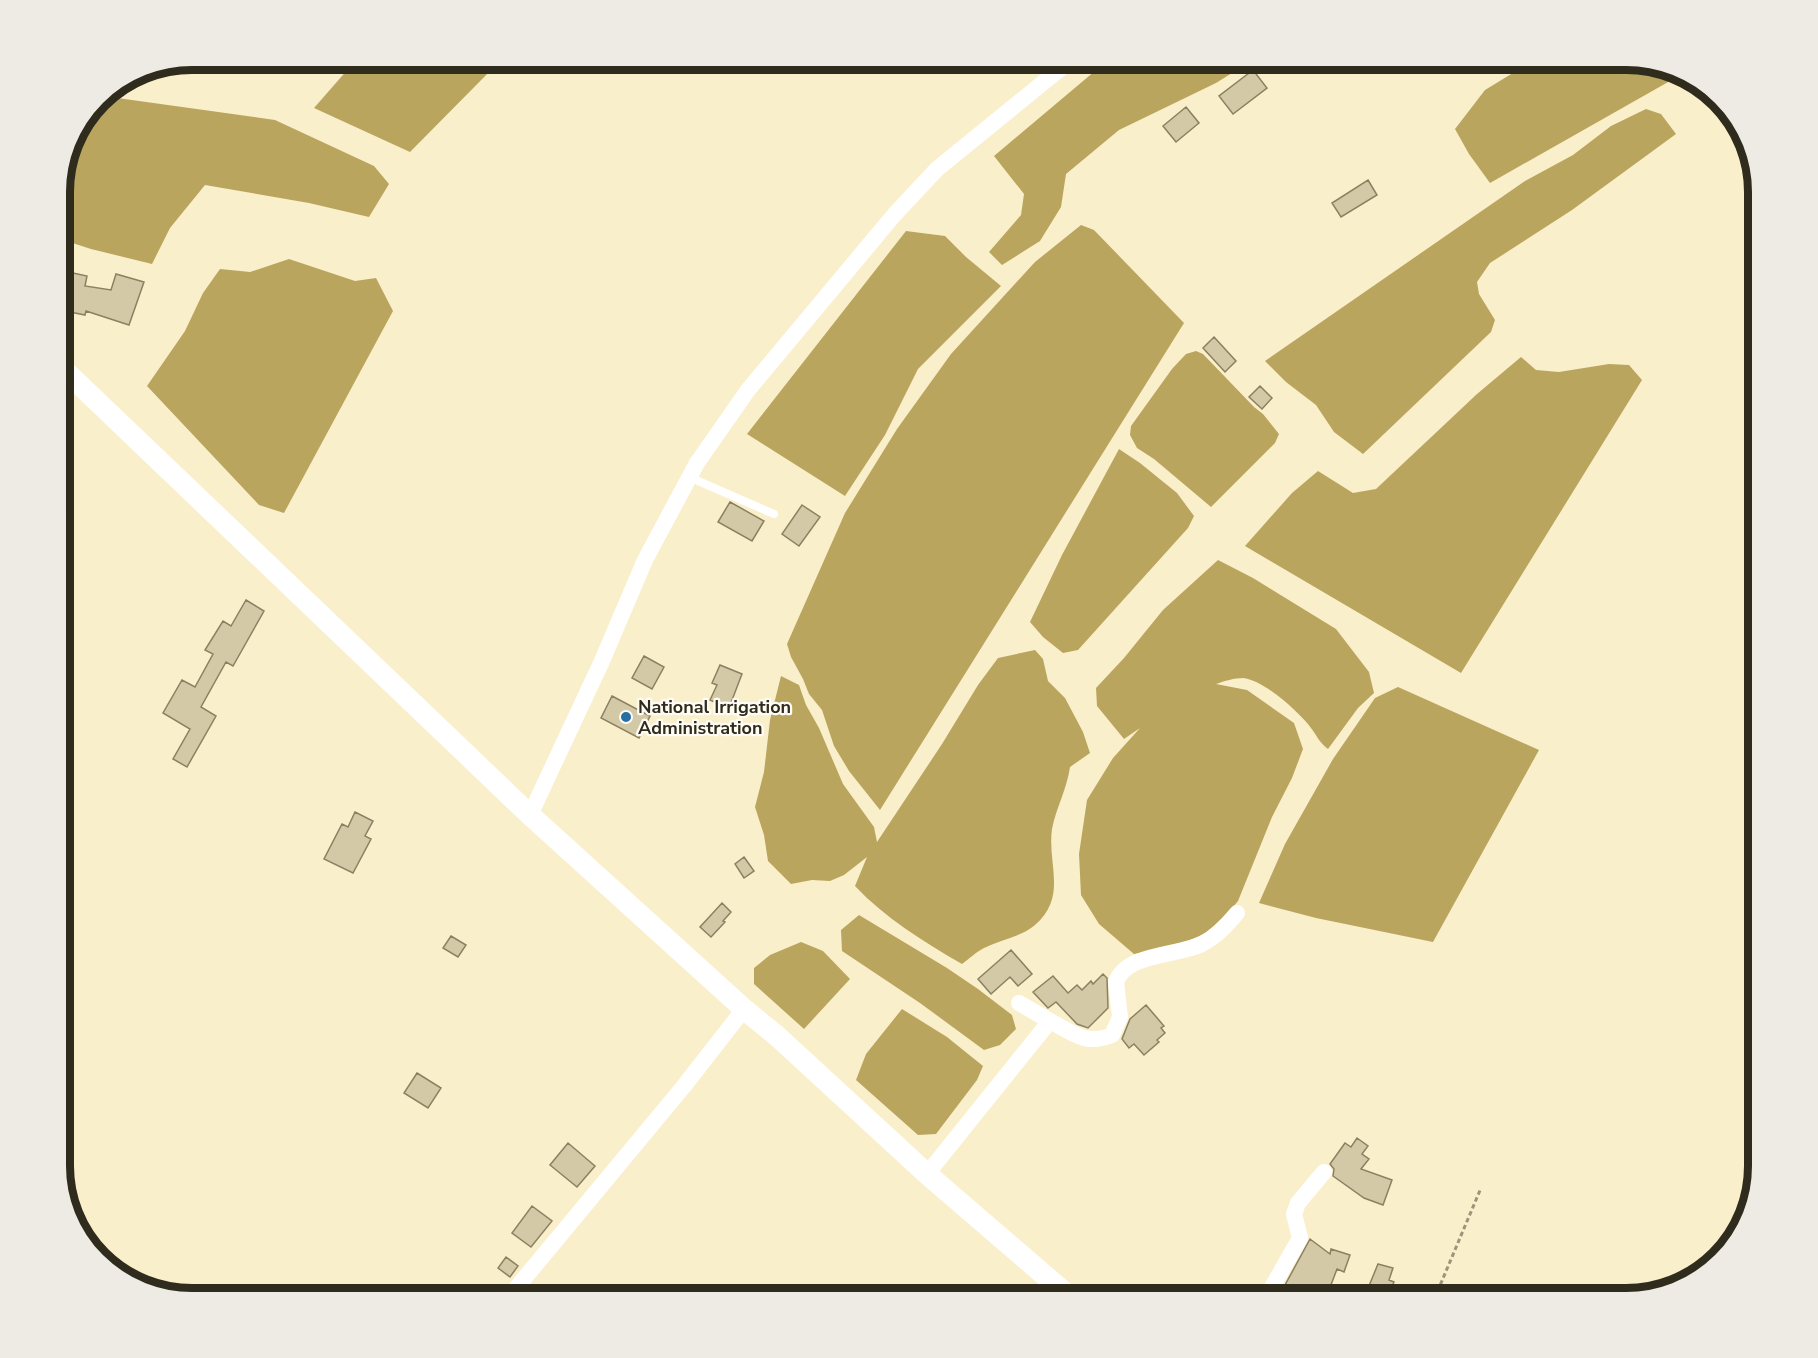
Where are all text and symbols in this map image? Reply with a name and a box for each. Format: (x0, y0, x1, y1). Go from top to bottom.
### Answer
place label: National Irrigation Administration (638, 695, 791, 740)
marker: National Irrigation Administration (619, 710, 633, 724)

